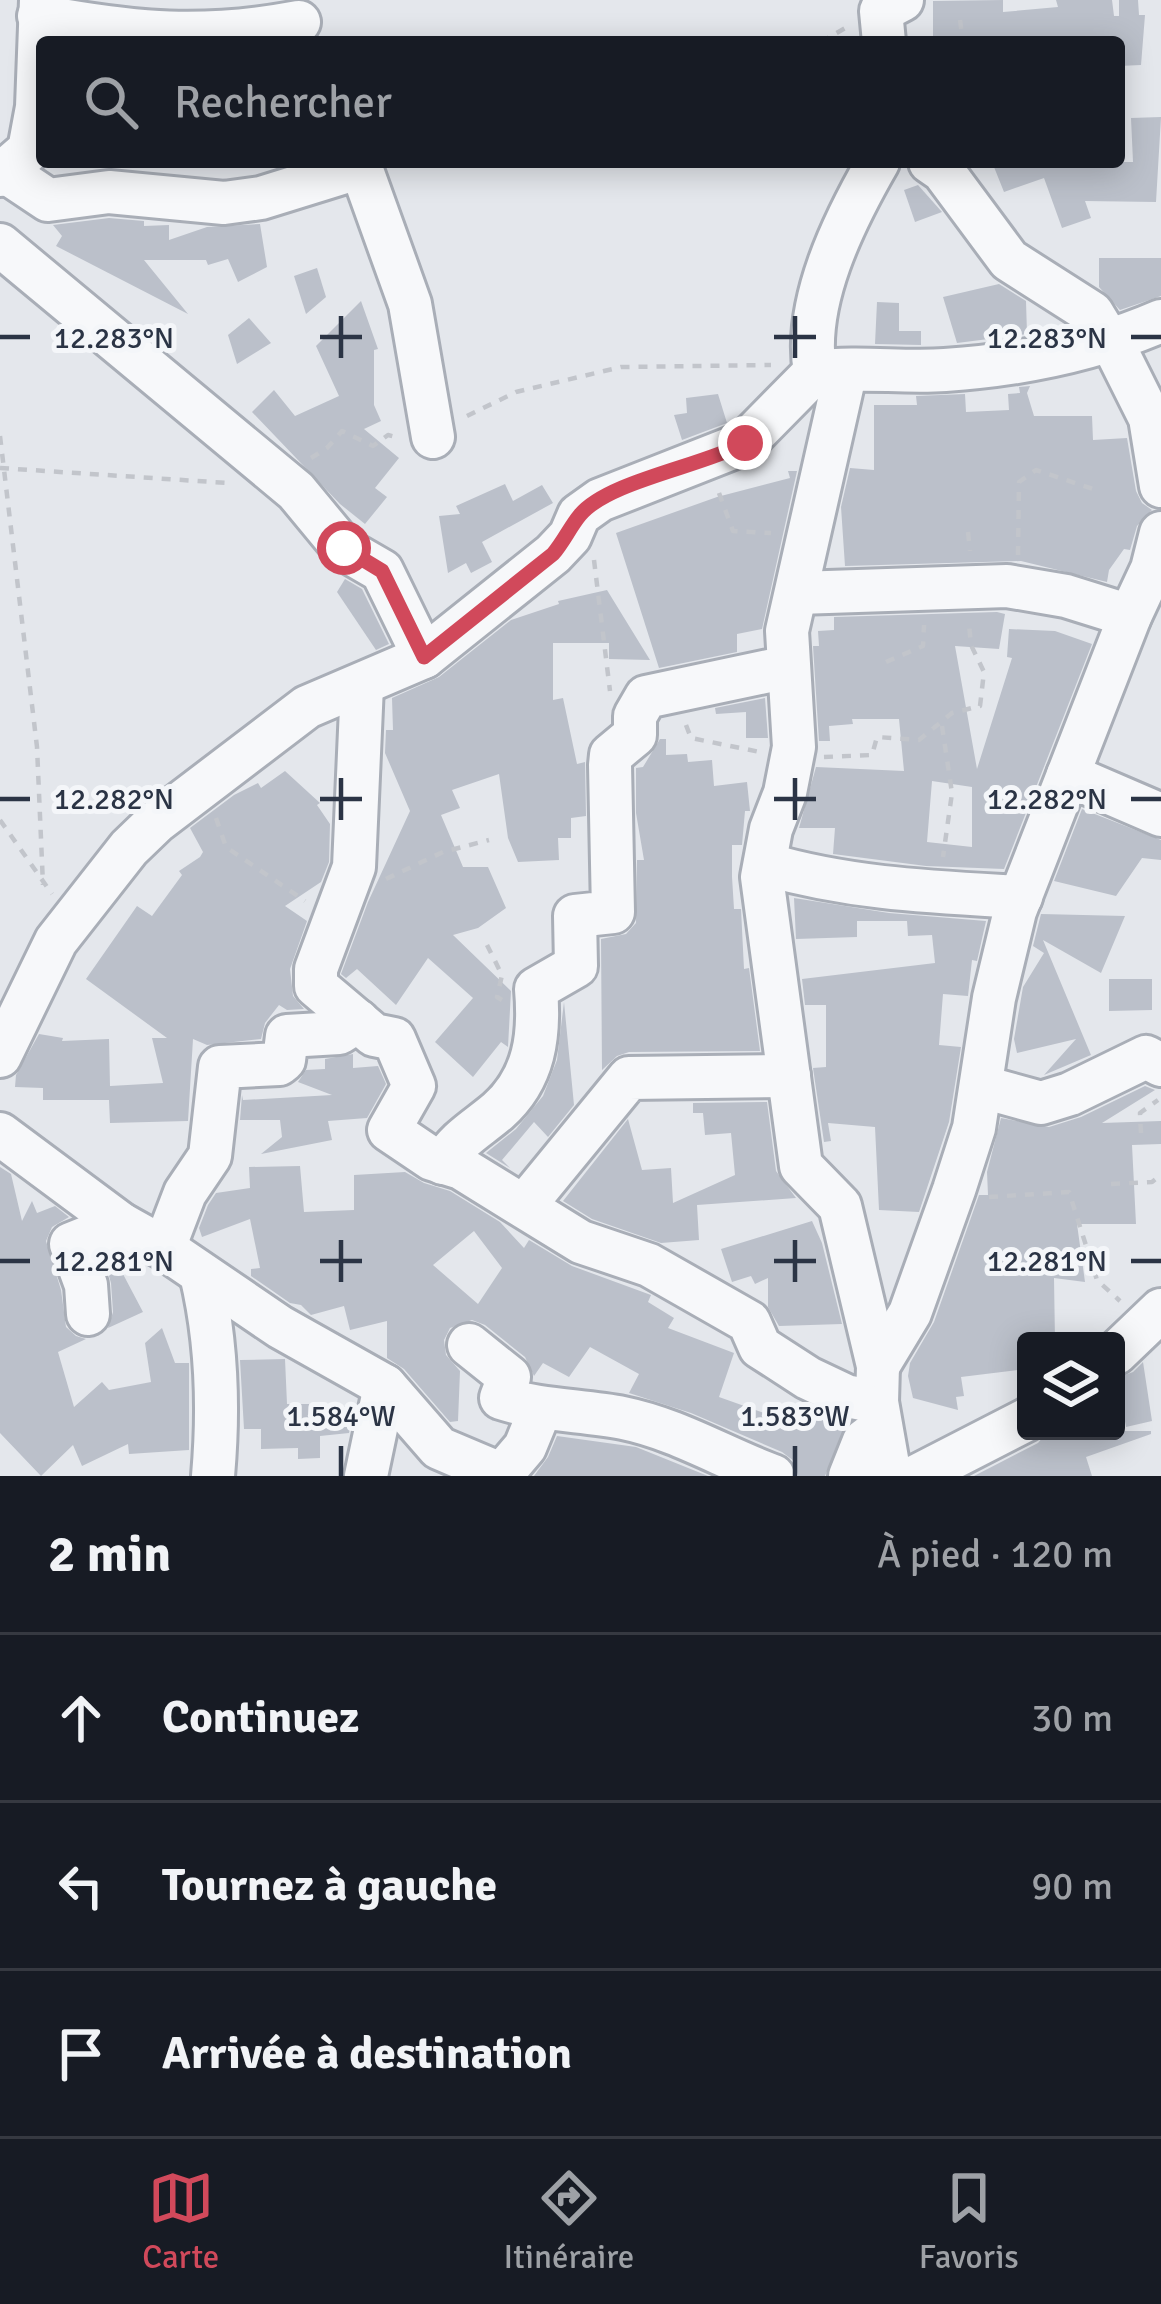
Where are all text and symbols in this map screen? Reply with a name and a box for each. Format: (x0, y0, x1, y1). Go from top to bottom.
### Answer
search box (36, 36, 1125, 168)
icon: search (78, 69, 144, 135)
text: Rechercher (174, 75, 392, 130)
text: 12.283°N (54, 320, 174, 357)
text: 12.283°N (987, 320, 1107, 357)
route end (718, 416, 772, 470)
route start (317, 521, 371, 575)
text: 12.282°N (54, 781, 174, 818)
text: 12.282°N (987, 781, 1107, 818)
text: 12.281°N (54, 1243, 174, 1280)
text: 12.281°N (987, 1243, 1107, 1280)
map controls (1017, 1332, 1125, 1440)
button: layers (1017, 1332, 1125, 1440)
text: 1.584°W (286, 1398, 396, 1435)
text: 1.583°W (740, 1398, 850, 1435)
text: 2 min (48, 1523, 171, 1586)
text: À pied · 120 m (877, 1530, 1113, 1578)
icon: ahead (48, 1685, 114, 1751)
text: Continuez (162, 1690, 359, 1745)
text: 30 m (1031, 1694, 1113, 1742)
icon: left (48, 1853, 114, 1919)
text: Tournez à gauche (162, 1858, 497, 1913)
text: 90 m (1031, 1862, 1113, 1910)
icon: arrive (48, 2021, 114, 2087)
text: Arrivée à destination (162, 2026, 572, 2081)
tab: Carte (142, 2165, 219, 2278)
tab: Itinéraire (504, 2165, 634, 2278)
tab: Favoris (919, 2165, 1019, 2278)

